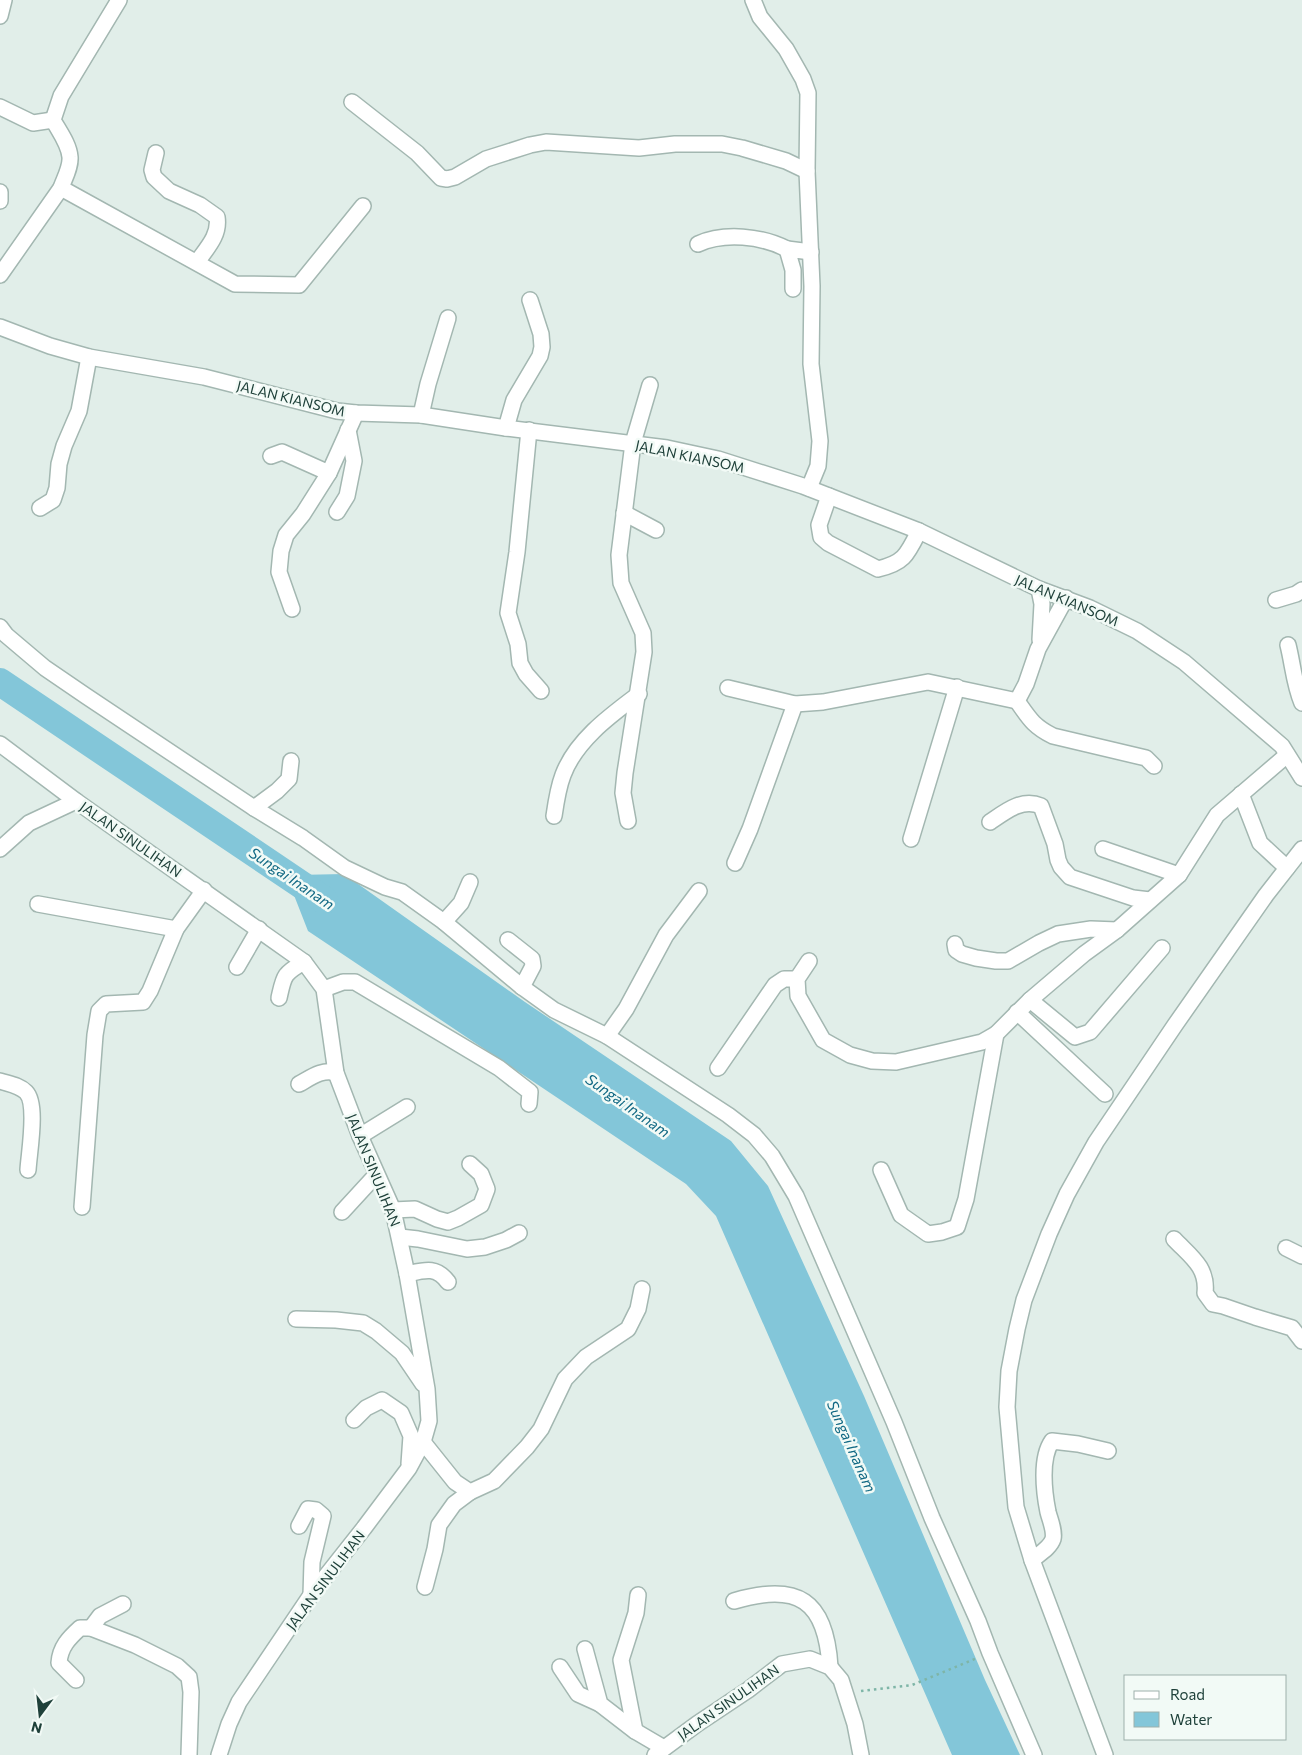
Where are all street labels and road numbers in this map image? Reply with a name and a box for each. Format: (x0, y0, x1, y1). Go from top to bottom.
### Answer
street label: JALAN KIANSOM (235, 376, 347, 420)
street label: JALAN KIANSOM (634, 436, 746, 476)
street label: JALAN KIANSOM (1013, 570, 1121, 630)
street label: JALAN SINULIHAN (77, 798, 185, 880)
street label: JALAN SINULIHAN (344, 1111, 404, 1229)
street label: JALAN SINULIHAN (282, 1527, 368, 1633)
street label: JALAN SINULIHAN (674, 1661, 782, 1743)

